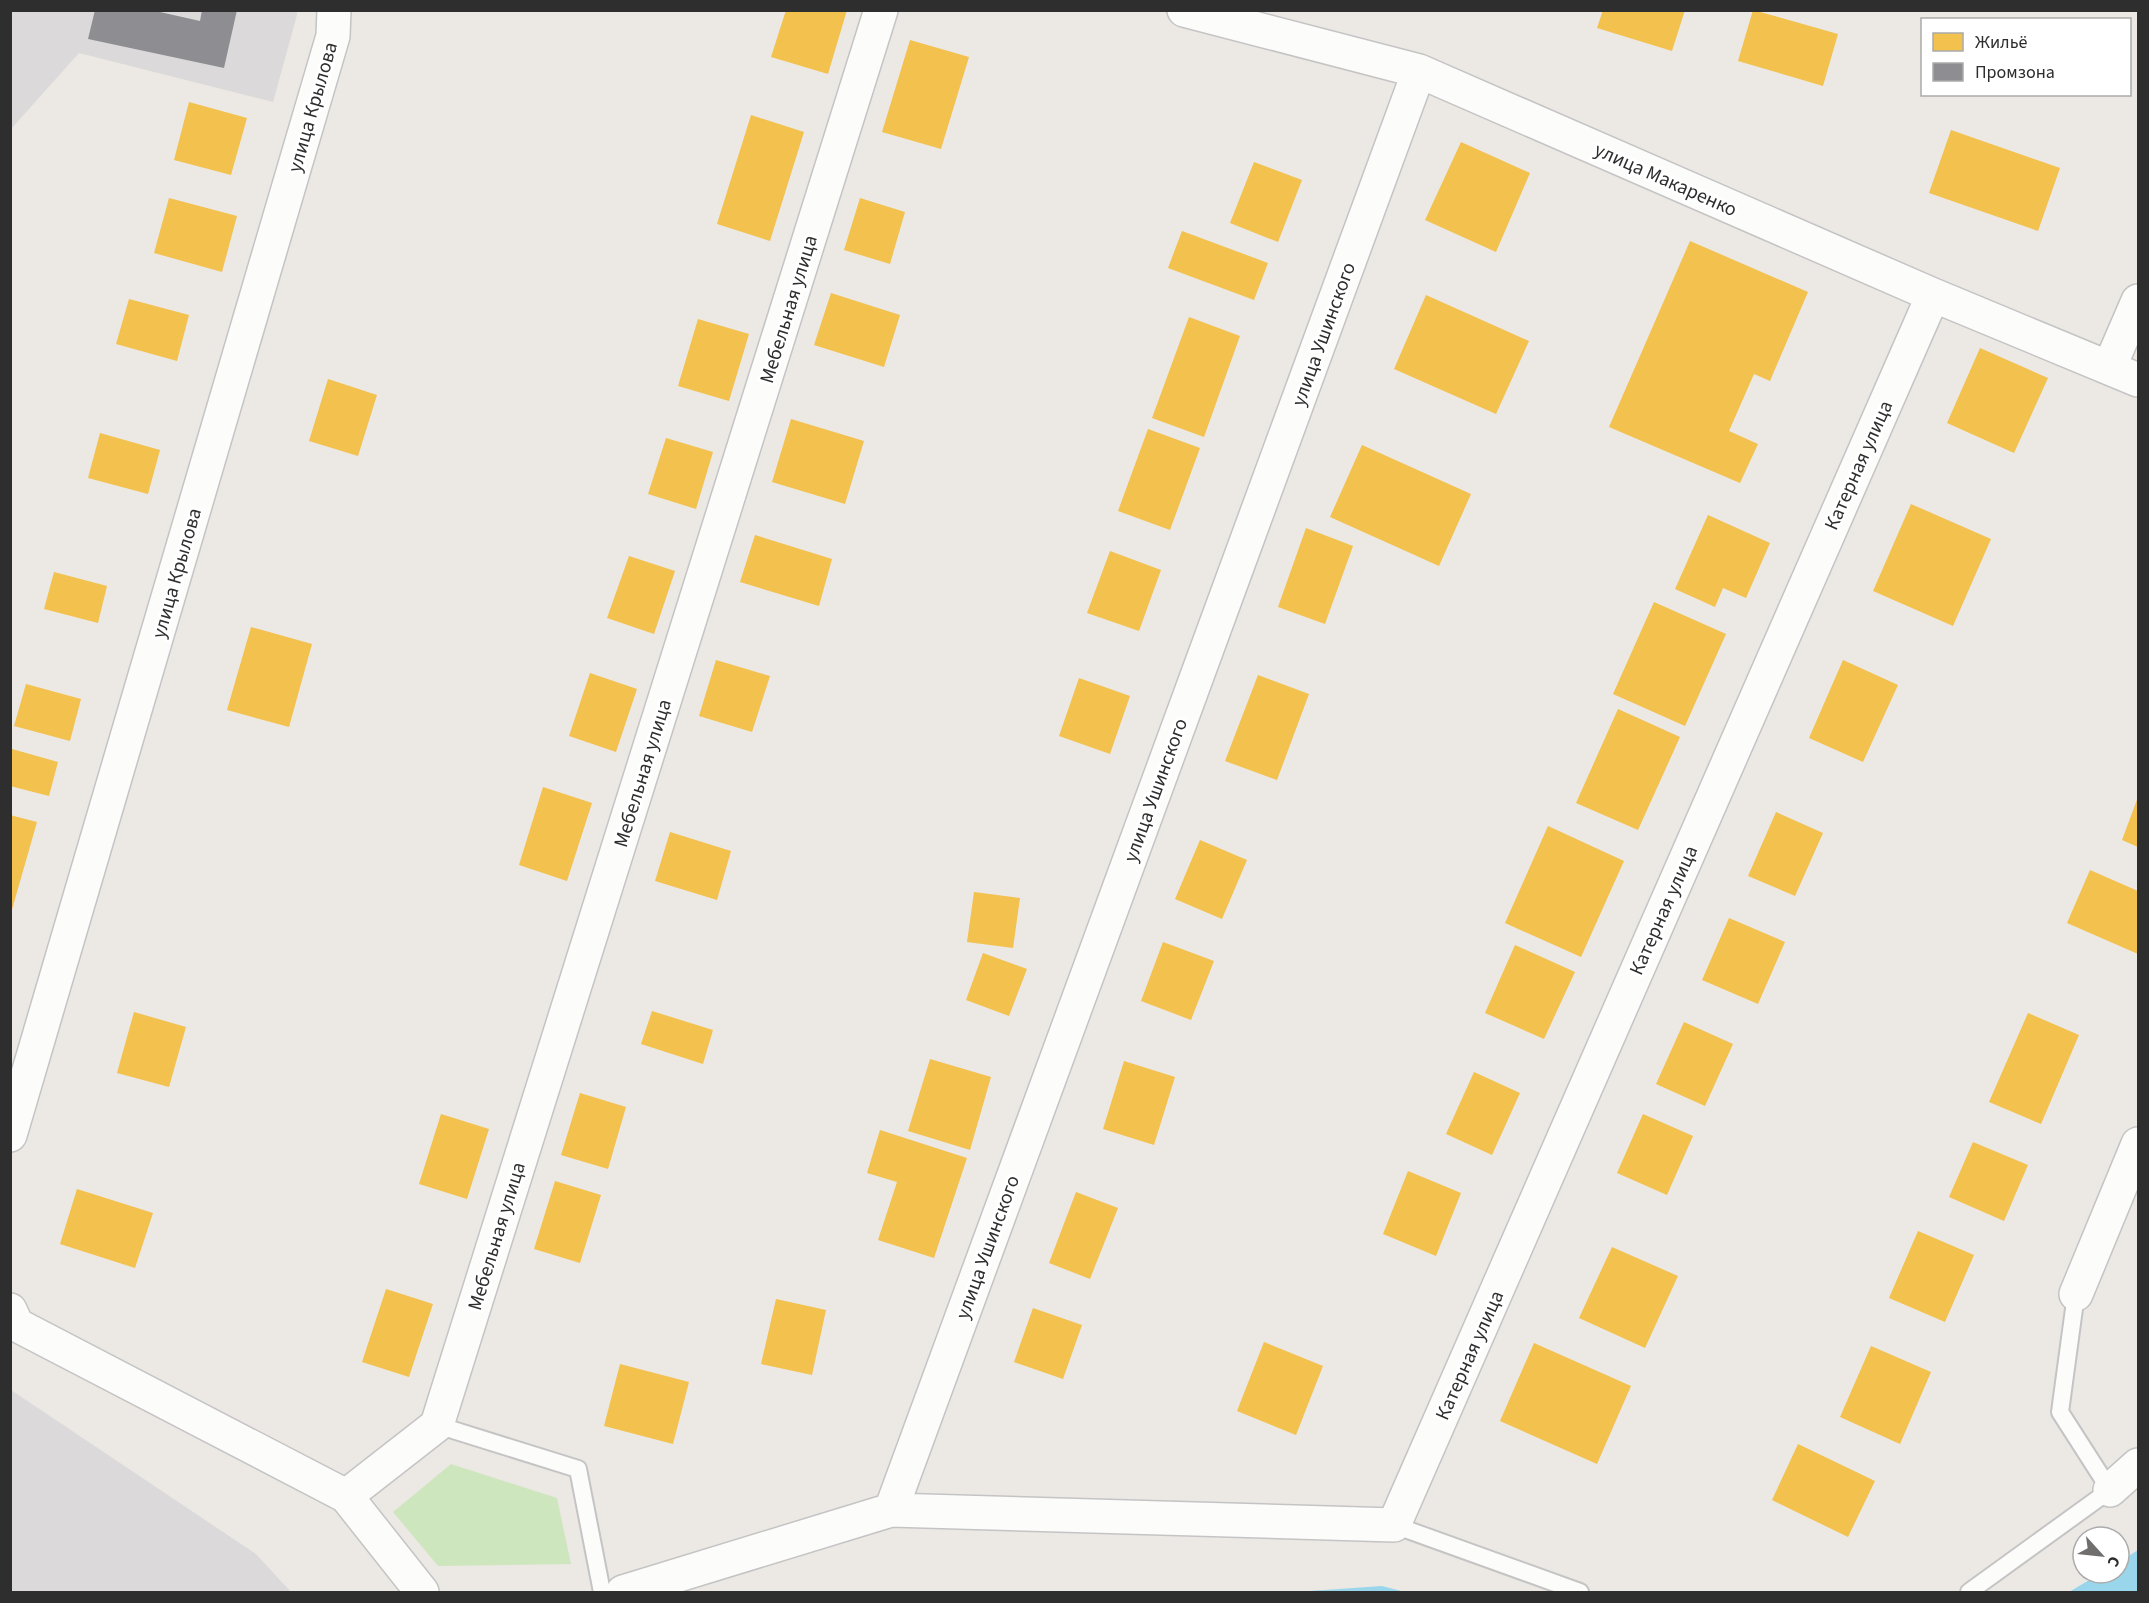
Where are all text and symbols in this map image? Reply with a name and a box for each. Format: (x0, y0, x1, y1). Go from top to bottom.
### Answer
legend (1921, 18, 2131, 96)
text: Жильё (1975, 30, 2028, 55)
street label: улица Крылова (281, 39, 345, 176)
text: Промзона (1975, 60, 2055, 85)
street label: улица Макаренко (1590, 136, 1741, 224)
street label: Мебельная улица (753, 232, 825, 387)
street label: улица Ушинского (1285, 258, 1363, 410)
street label: Катерная улица (1818, 396, 1900, 535)
street label: улица Крылова (145, 505, 209, 642)
street label: Мебельная улица (607, 696, 679, 851)
street label: улица Ушинского (1117, 714, 1195, 866)
street label: Катерная улица (1623, 841, 1705, 980)
street label: Мебельная улица (461, 1159, 533, 1314)
street label: улица Ушинского (949, 1171, 1027, 1323)
street label: Катерная улица (1429, 1286, 1511, 1425)
north arrow (2071, 1525, 2131, 1585)
text: С (2102, 1552, 2125, 1570)

